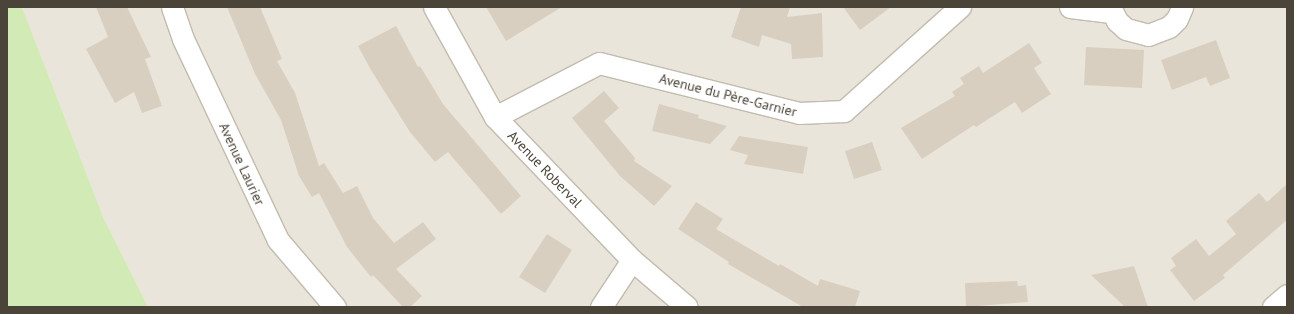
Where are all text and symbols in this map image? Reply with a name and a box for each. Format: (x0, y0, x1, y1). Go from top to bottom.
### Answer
street label: Avenue du Père-Garnier (657, 70, 799, 120)
street label: Avenue Laurier (216, 120, 268, 208)
street label: Avenue Roberval (504, 127, 586, 211)

